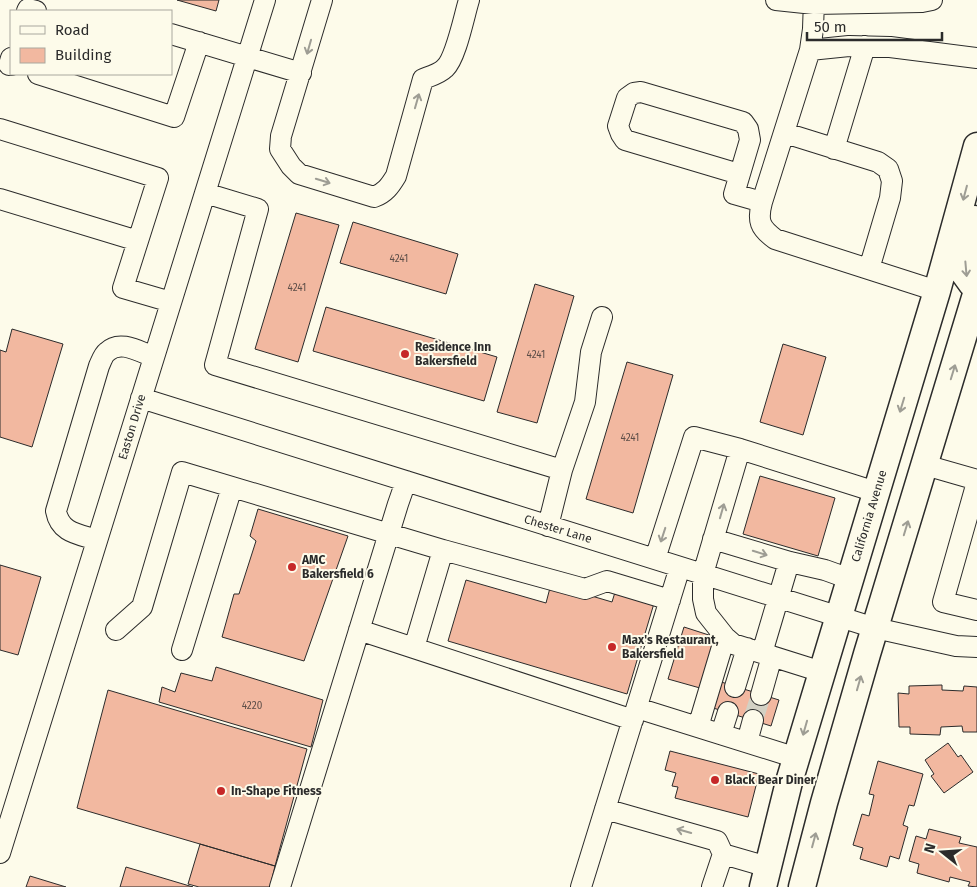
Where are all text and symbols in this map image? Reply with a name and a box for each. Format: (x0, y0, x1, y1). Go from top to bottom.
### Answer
legend (10, 10, 172, 75)
scale bar (807, 10, 942, 42)
text: 50 m (814, 18, 847, 36)
text: Road (55, 21, 90, 39)
one-way arrow (303, 38, 313, 54)
text: Building (55, 46, 111, 64)
one-way arrow (413, 94, 422, 110)
one-way arrow (314, 177, 330, 187)
one-way arrow (960, 185, 969, 201)
house number: 4241 (390, 253, 408, 265)
one-way arrow (961, 261, 971, 277)
house number: 4241 (288, 282, 306, 294)
place label: Residence Inn Bakersfield (415, 340, 491, 368)
marker: Residence Inn Bakersfield (399, 348, 411, 360)
house number: 4241 (527, 349, 545, 361)
one-way arrow (948, 365, 958, 381)
street label: Easton Drive (115, 393, 149, 461)
one-way arrow (897, 396, 907, 412)
house number: 4241 (621, 432, 639, 444)
street label: California Avenue (848, 468, 890, 564)
one-way arrow (717, 503, 727, 519)
street label: Chester Lane (522, 512, 594, 546)
one-way arrow (901, 520, 911, 536)
one-way arrow (657, 526, 667, 542)
one-way arrow (752, 549, 768, 559)
place label: AMC Bakersfield 6 (301, 553, 374, 581)
marker: AMC Bakersfield 6 (286, 561, 298, 573)
place label: Max's Restaurant, Bakersfield (622, 633, 719, 661)
marker: Max's Restaurant, Bakersfield (606, 641, 618, 653)
one-way arrow (854, 676, 864, 692)
house number: 4220 (242, 700, 263, 712)
one-way arrow (800, 719, 810, 735)
place label: Black Bear Diner (725, 773, 816, 787)
marker: Black Bear Diner (709, 774, 721, 786)
place label: In-Shape Fitness (231, 784, 322, 798)
marker: In-Shape Fitness (215, 785, 227, 797)
one-way arrow (677, 826, 693, 836)
north arrow (917, 827, 967, 877)
one-way arrow (810, 832, 820, 848)
text: N (921, 841, 940, 855)

